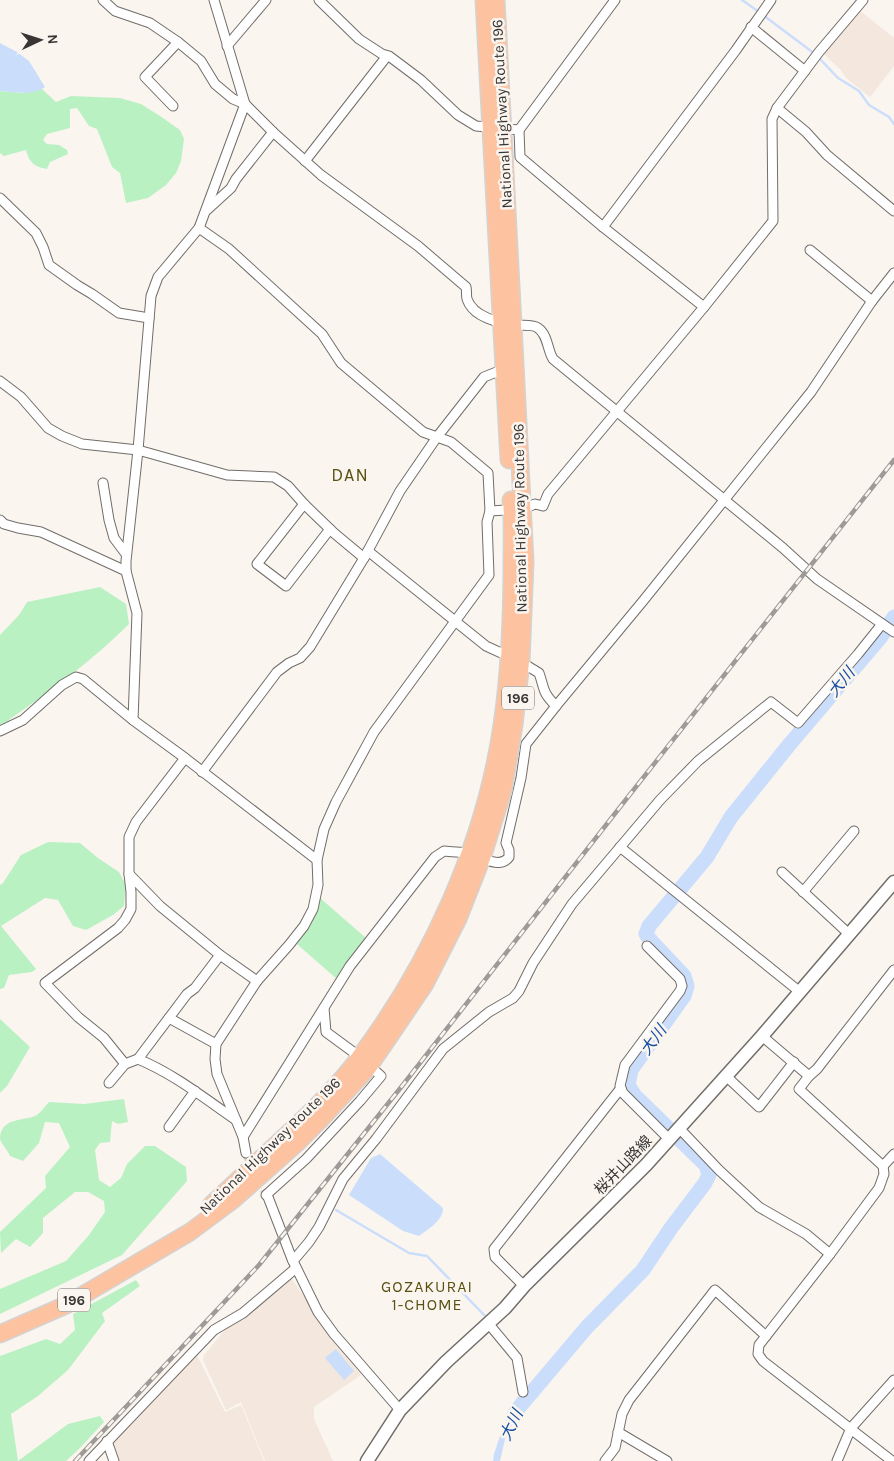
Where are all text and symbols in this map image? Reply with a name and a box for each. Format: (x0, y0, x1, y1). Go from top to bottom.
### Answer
north arrow (15, 15, 65, 65)
street label: National Highway Route 196 (488, 19, 516, 209)
text: N (44, 34, 61, 45)
street label: National Highway Route 196 (509, 423, 531, 613)
district label: DAN (331, 464, 369, 486)
water label: 大川 (824, 662, 860, 700)
road number: 196 (502, 686, 534, 710)
water label: 大川 (636, 1020, 671, 1059)
street label: National Highway Route 196 (196, 1074, 344, 1218)
street label: 桜井山路線 (590, 1132, 656, 1198)
district label: GOZAKURAI 1-CHOME (381, 1277, 473, 1314)
road number: 196 (58, 1288, 90, 1312)
water label: 大川 (495, 1405, 527, 1444)

